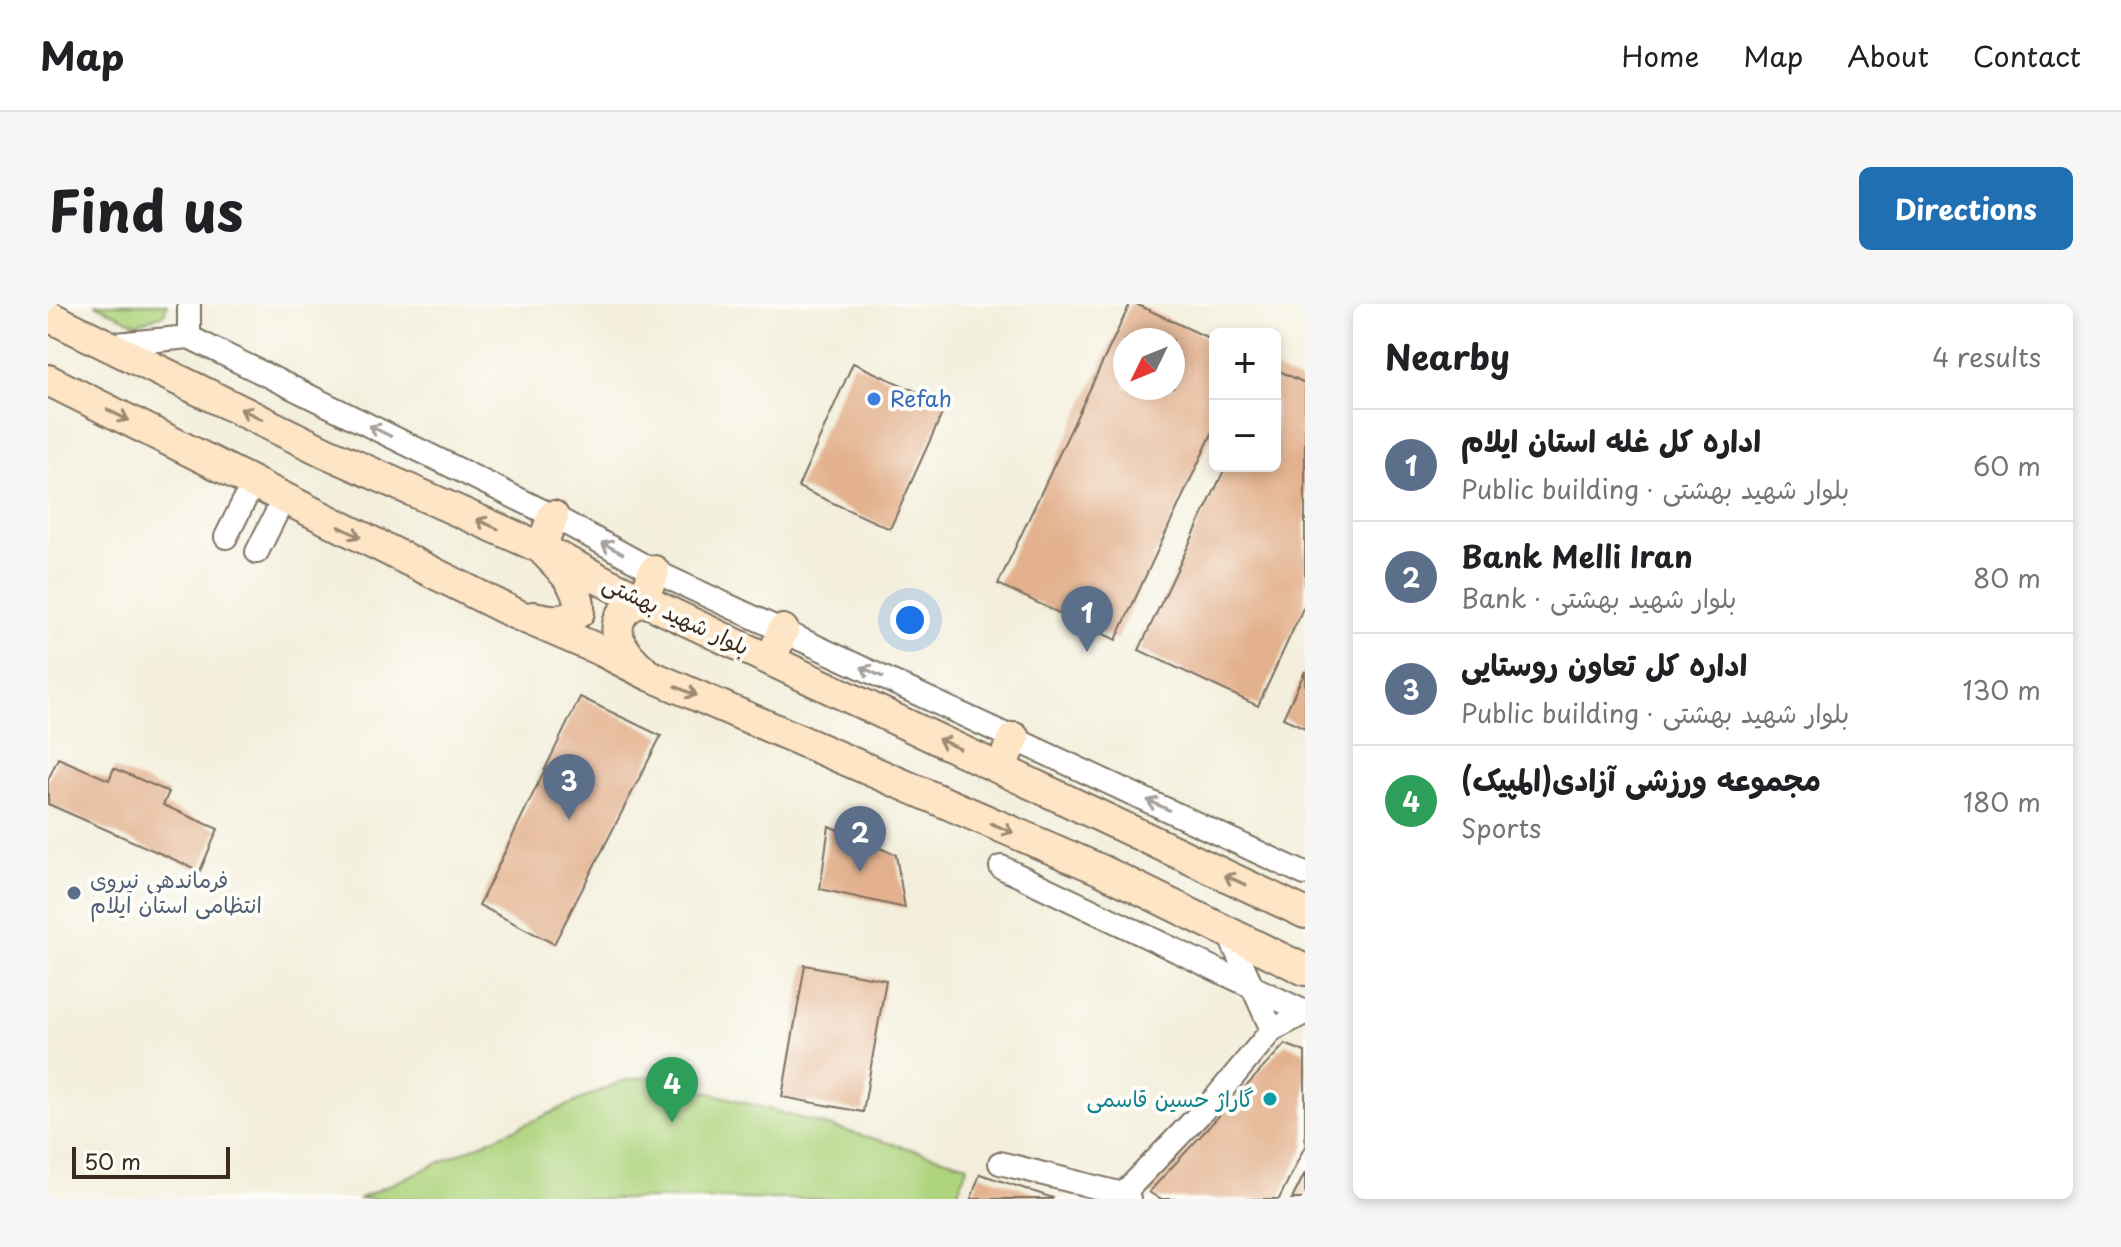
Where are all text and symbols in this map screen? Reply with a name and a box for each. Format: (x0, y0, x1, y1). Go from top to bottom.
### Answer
text: Map (40, 27, 124, 84)
text: Home (1621, 34, 1699, 77)
text: Map (1743, 34, 1803, 77)
text: About (1847, 34, 1929, 77)
text: Contact (1973, 34, 2081, 77)
text: Find us (48, 166, 244, 251)
button: Directions (1859, 167, 2073, 250)
north arrow (1113, 328, 1185, 400)
map controls (1209, 328, 1281, 472)
button: + (1209, 328, 1281, 400)
text: Nearby (1385, 330, 1510, 382)
text: 4 results (1932, 337, 2041, 376)
place label: Refah (890, 381, 952, 414)
marker: Refah (865, 390, 883, 408)
button: − (1209, 400, 1281, 472)
one-way arrow (240, 406, 264, 422)
one-way arrow (105, 408, 129, 423)
text: اداره کل غله استان ایلام (1461, 417, 1761, 462)
one-way arrow (368, 423, 392, 438)
text: 1 (1405, 446, 1417, 485)
text: 60 m (1973, 446, 2041, 485)
text: Public building · بلوار شهید بهشتی (1461, 469, 1849, 508)
one-way arrow (475, 516, 499, 531)
one-way arrow (338, 525, 361, 540)
text: Bank Melli Iran (1461, 533, 1693, 578)
one-way arrow (601, 539, 624, 555)
text: 2 (1402, 558, 1420, 597)
text: 80 m (1973, 558, 2041, 597)
street label: بلوار شهید بهشتی (598, 565, 755, 662)
text: Bank · بلوار شهید بهشتی (1461, 578, 1737, 617)
pin: 1 (1061, 586, 1113, 652)
your location (890, 600, 930, 640)
text: اداره کل تعاون روستایی (1461, 641, 1747, 686)
one-way arrow (860, 663, 885, 678)
text: 3 (1402, 670, 1420, 709)
text: 130 m (1962, 670, 2041, 709)
one-way arrow (673, 685, 698, 700)
text: Public building · بلوار شهید بهشتی (1461, 693, 1849, 732)
one-way arrow (938, 736, 962, 751)
pin: 3 (543, 754, 595, 820)
text: مجموعه ورزشی آزادی(المپیک) (1461, 756, 1821, 801)
text: 4 (1402, 782, 1420, 821)
text: 180 m (1963, 782, 2041, 821)
one-way arrow (1147, 797, 1171, 812)
pin: 2 (834, 806, 886, 872)
text: Sports (1461, 808, 1541, 847)
one-way arrow (989, 821, 1013, 836)
place label: فرماندهی نیروی انتظامی استان ایلام (90, 862, 262, 922)
one-way arrow (1223, 872, 1247, 887)
marker: فرماندهی نیروی انتظامی استان ایلام (65, 884, 83, 902)
pin: 4 (646, 1057, 698, 1123)
place label: گاراژ حسین قاسمی (1087, 1081, 1254, 1114)
marker: گاراژ حسین قاسمی (1261, 1090, 1279, 1108)
scale bar (72, 1143, 230, 1179)
text: 50 m (84, 1144, 141, 1177)

